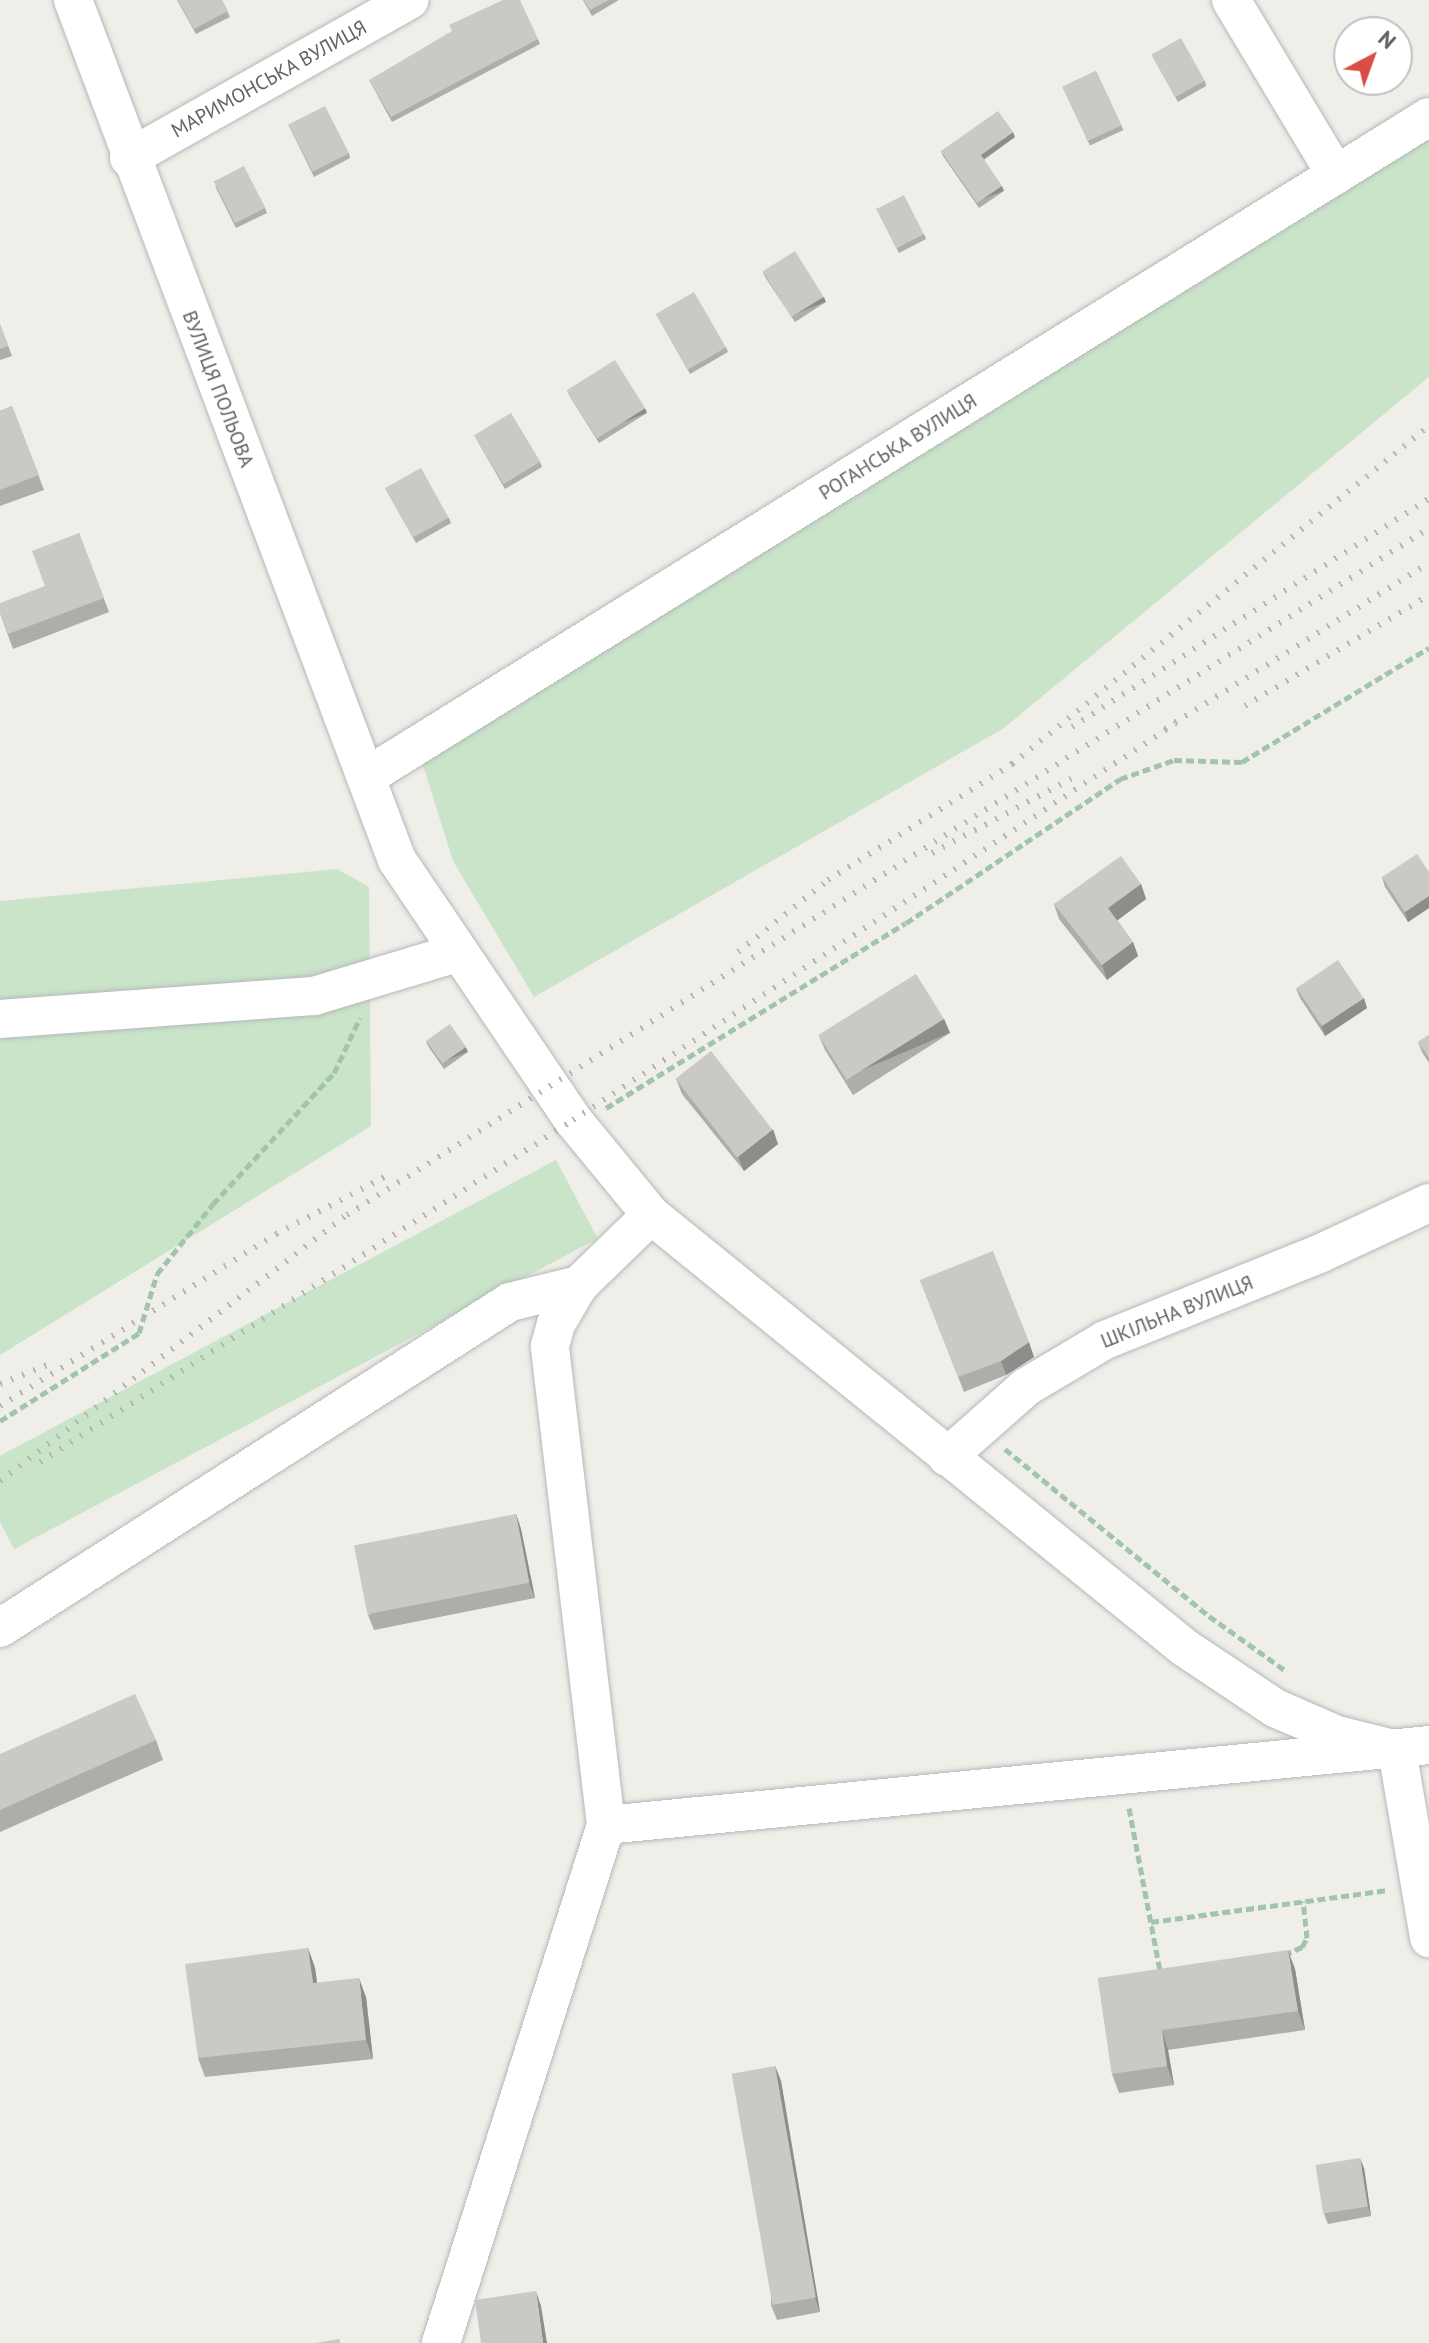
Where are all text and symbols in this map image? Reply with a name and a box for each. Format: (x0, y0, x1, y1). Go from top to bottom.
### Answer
street label: МАРИМОНСЬКА ВУЛИЦЯ (167, 15, 371, 143)
north arrow (1333, 16, 1413, 96)
text: N (1373, 24, 1402, 55)
street label: ВУЛИЦЯ ПОЛЬОВА (177, 307, 259, 471)
street label: РОГАНСЬКА ВУЛИЦЯ (814, 389, 982, 505)
street label: ШКІЛЬНА ВУЛИЦЯ (1097, 1270, 1257, 1354)

